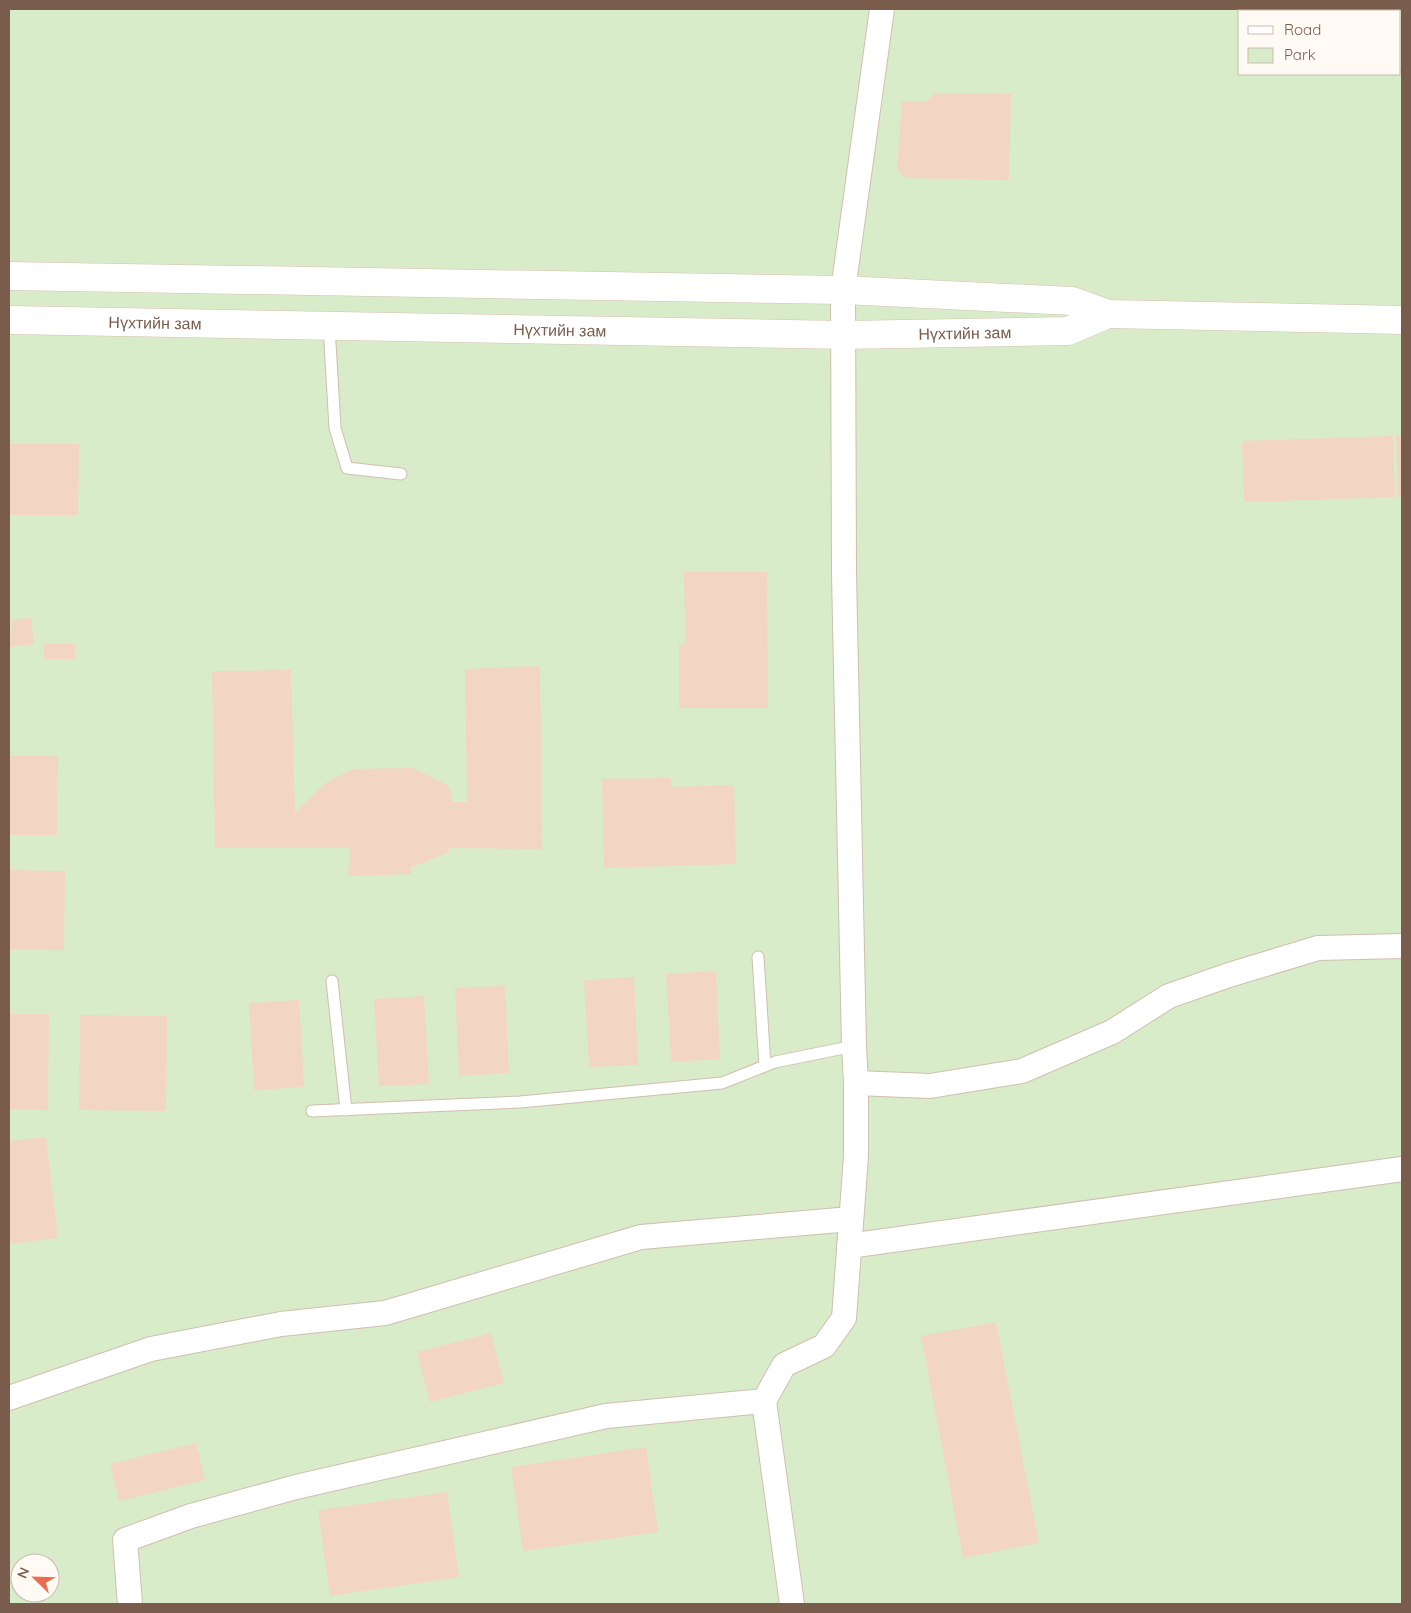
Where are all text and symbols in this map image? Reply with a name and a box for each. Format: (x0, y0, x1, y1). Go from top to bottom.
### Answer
legend (1238, 10, 1401, 75)
text: Road (1284, 20, 1321, 39)
text: Park (1284, 45, 1316, 64)
street label: Нүхтийн зам (108, 312, 202, 333)
street label: Нүхтийн зам (513, 319, 607, 341)
street label: Нүхтийн зам (918, 322, 1012, 344)
north arrow (10, 1553, 60, 1603)
text: N (13, 1565, 33, 1581)

